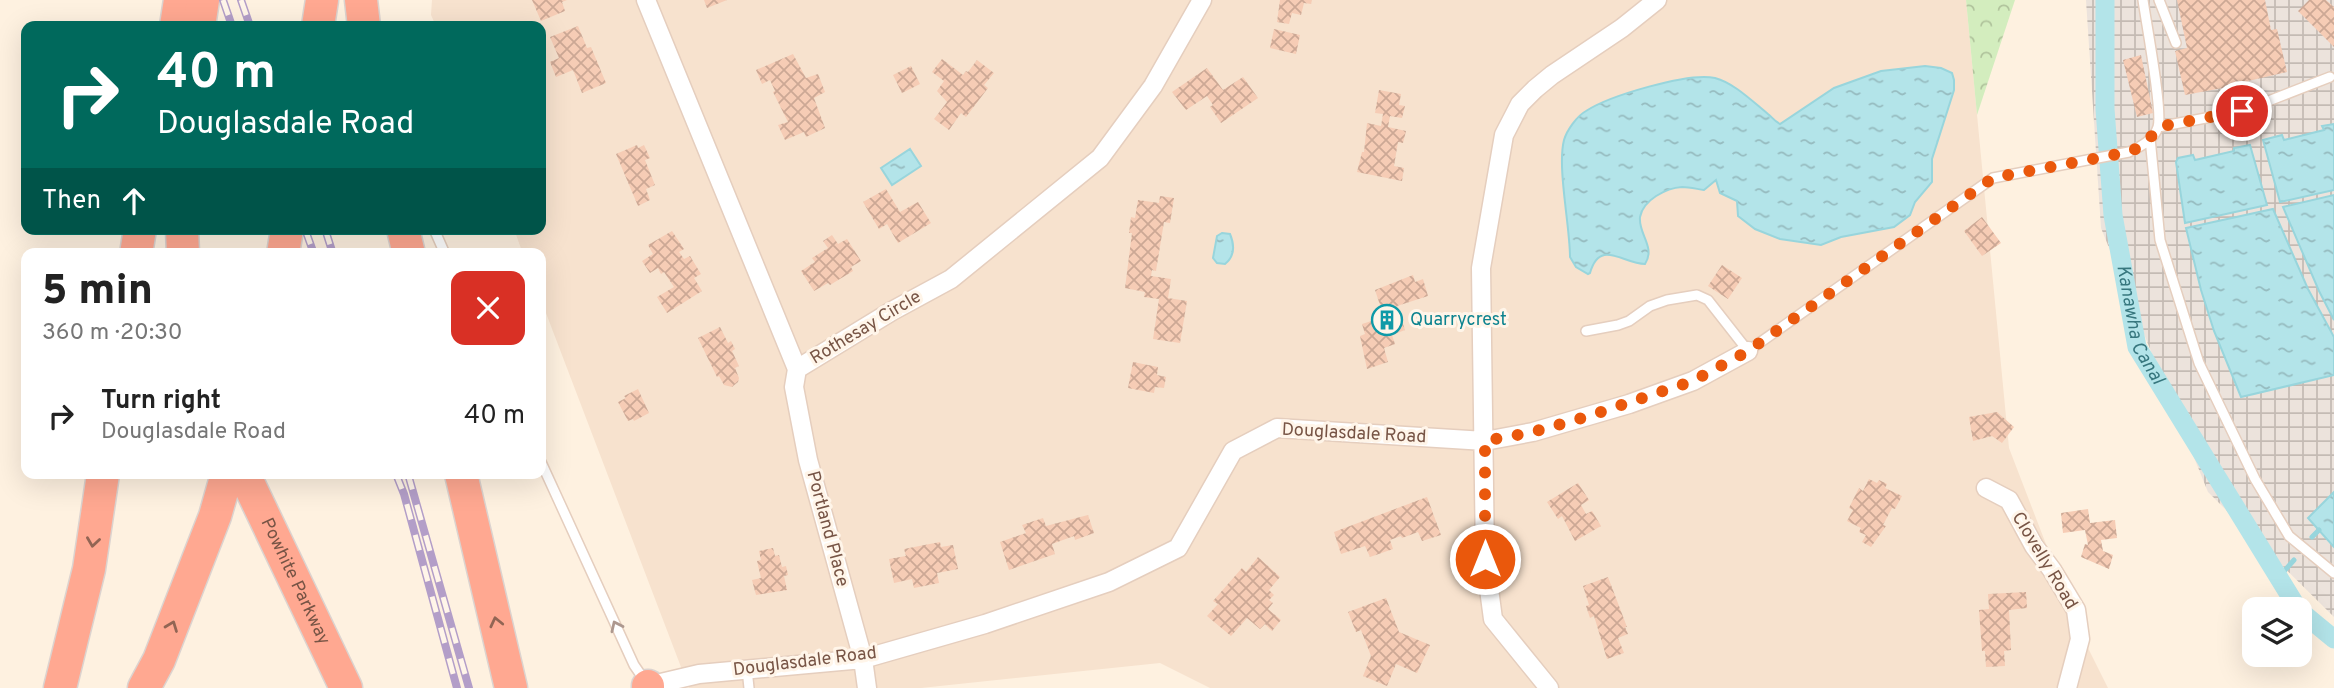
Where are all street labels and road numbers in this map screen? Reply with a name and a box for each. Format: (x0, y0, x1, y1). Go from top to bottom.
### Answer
street label: Rothesay Circle (806, 286, 926, 370)
street label: Douglasdale Road (1281, 419, 1427, 449)
street label: Portland Place (801, 469, 853, 589)
street label: Clovelly Road (2006, 508, 2082, 614)
street label: Powhite Parkway (255, 514, 335, 649)
street label: Douglasdale Road (732, 642, 878, 682)

